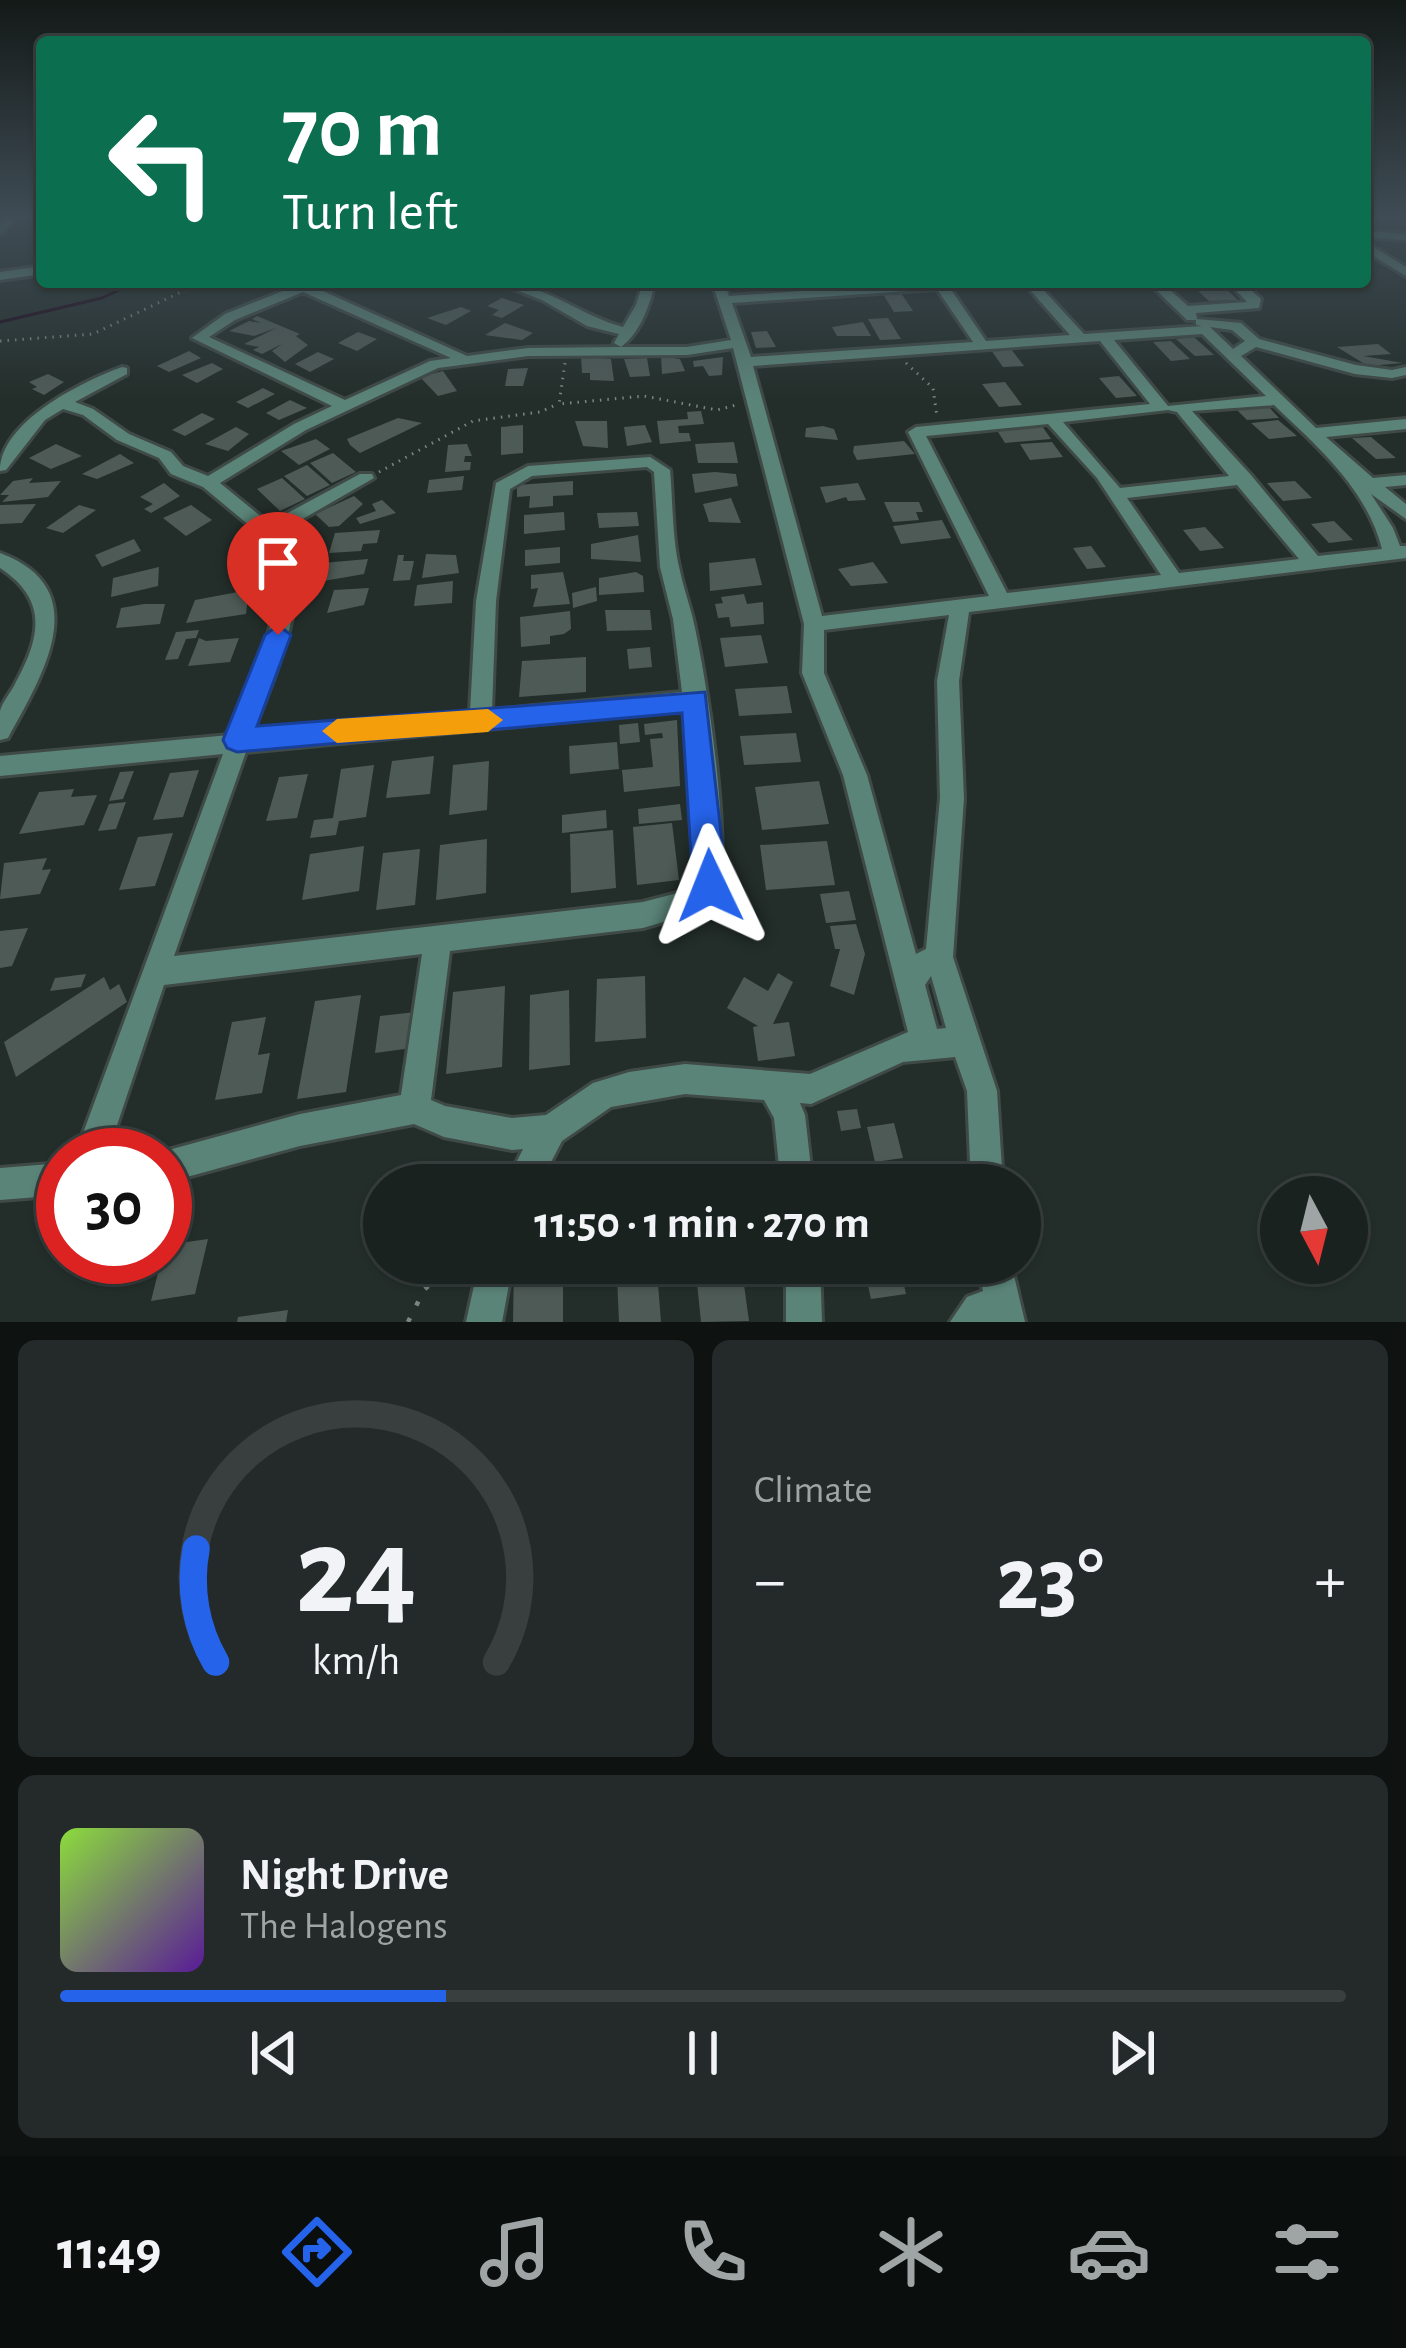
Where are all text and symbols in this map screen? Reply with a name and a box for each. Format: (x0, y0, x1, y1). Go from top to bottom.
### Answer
icon: left (84, 84, 240, 240)
text: 70 m (282, 88, 443, 172)
text: Turn left (282, 186, 458, 240)
pin (227, 512, 329, 635)
icon: arrive (245, 530, 311, 596)
position arrow (647, 823, 773, 949)
speed limit sign: 30 (36, 1128, 192, 1284)
north arrow (1260, 1176, 1368, 1284)
map controls (1260, 1176, 1368, 1284)
text: 11:50 · 1 min · 270 m (534, 1201, 870, 1246)
text: Climate (754, 1471, 872, 1510)
text: 24 (295, 1511, 417, 1636)
text: 23° (996, 1536, 1104, 1626)
text: − (754, 1548, 786, 1614)
text: + (1314, 1548, 1346, 1614)
text: km/h (312, 1639, 400, 1682)
text: Night Drive (240, 1853, 449, 1898)
text: The Halogens (240, 1907, 448, 1946)
icon: previous (241, 2020, 307, 2086)
icon: pause (670, 2020, 736, 2086)
icon: next (1099, 2020, 1165, 2086)
icon: directions (275, 2210, 359, 2294)
icon: music (473, 2210, 557, 2294)
icon: phone (671, 2210, 755, 2294)
icon: climate (869, 2210, 953, 2294)
icon: car (1067, 2210, 1151, 2294)
icon: filters (1265, 2210, 1349, 2294)
text: 11:49 (57, 2225, 161, 2279)

